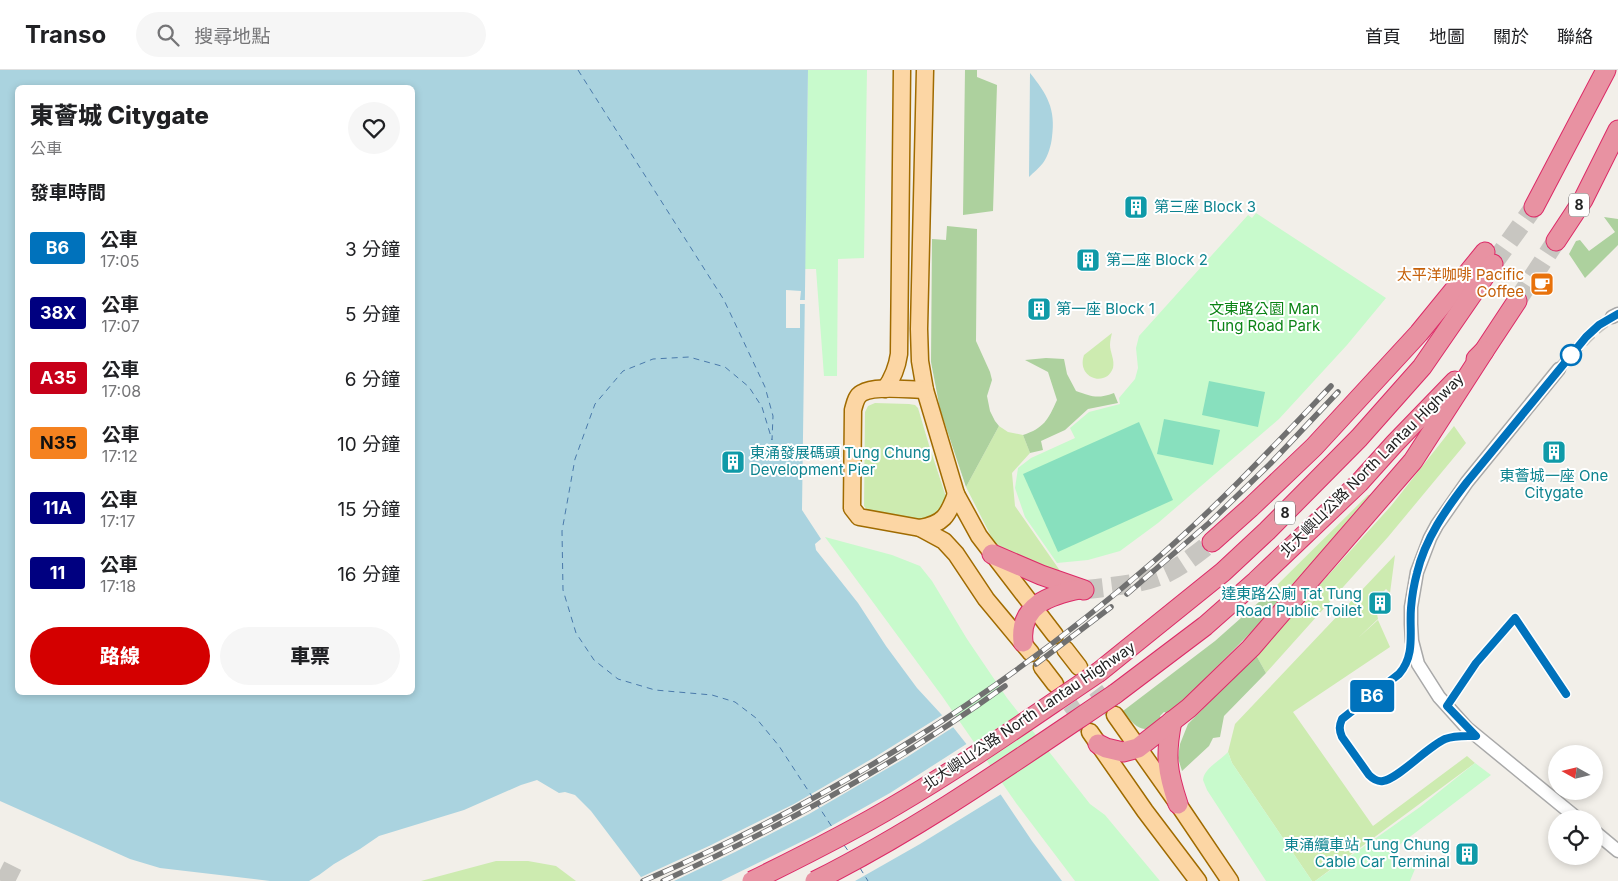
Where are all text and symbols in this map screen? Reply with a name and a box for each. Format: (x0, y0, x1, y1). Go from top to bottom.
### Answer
search box (136, 12, 486, 57)
text: Transo (25, 20, 106, 49)
icon: search (154, 21, 182, 49)
text: 搜尋地點 (194, 25, 270, 48)
text: 首頁 (1365, 26, 1401, 47)
text: 地圖 (1429, 26, 1465, 47)
text: 關於 (1493, 26, 1529, 47)
text: 聯絡 (1557, 26, 1593, 47)
text: 東薈城 Citygate (30, 101, 209, 130)
button: heart (348, 102, 400, 154)
text: 公車 (30, 138, 62, 158)
text: 發車時間 (30, 181, 106, 204)
building icon: 第三座 Block 3 (1123, 194, 1149, 220)
road number: 8 (1569, 194, 1589, 216)
place label: 第三座 Block 3 (1154, 197, 1256, 216)
text: 公車 (100, 228, 138, 251)
text: B6 (46, 237, 69, 258)
text: 3 分鐘 (345, 238, 400, 261)
building icon: 第二座 Block 2 (1075, 247, 1101, 273)
place label: 第二座 Block 2 (1106, 250, 1208, 269)
text: 17:05 (100, 251, 139, 271)
place label: 太平洋咖啡 Pacific Coffee (1397, 265, 1524, 301)
cafe icon: 太平洋咖啡 Pacific Coffee (1529, 271, 1555, 297)
text: 公車 (101, 293, 139, 316)
building icon: 第一座 Block 1 (1026, 296, 1052, 322)
place label: 第一座 Block 1 (1056, 299, 1155, 318)
park label: 文東路公園 Man Tung Road Park (1208, 299, 1321, 335)
text: 38X (40, 302, 76, 323)
text: 5 分鐘 (345, 303, 400, 326)
text: 17:07 (101, 316, 140, 336)
unlabelled marker (1560, 344, 1582, 366)
text: 公車 (102, 358, 140, 381)
text: A35 (40, 367, 77, 388)
text: 6 分鐘 (345, 368, 400, 391)
street label: 北大嶼山公路 North Lantau Highway (1276, 368, 1468, 561)
text: 17:08 (102, 381, 141, 401)
text: 公車 (102, 423, 140, 446)
text: N35 (40, 432, 77, 453)
text: 10 分鐘 (337, 433, 400, 456)
building icon: 東薈城一座 One Citygate (1541, 439, 1567, 465)
place label: 東涌發展碼頭 Tung Chung Development Pier (750, 443, 931, 479)
text: 17:12 (102, 446, 138, 466)
building icon: 東涌發展碼頭 Tung Chung Development Pier (720, 449, 746, 475)
place label: 東薈城一座 One Citygate (1500, 466, 1608, 502)
text: 公車 (100, 488, 138, 511)
text: 11A (43, 497, 72, 518)
text: 15 分鐘 (337, 498, 400, 521)
road number: 8 (1275, 502, 1295, 524)
text: 17:17 (100, 511, 135, 531)
text: 公車 (100, 553, 138, 576)
text: 11 (50, 562, 65, 583)
text: 16 分鐘 (337, 563, 400, 586)
text: 17:18 (100, 576, 136, 596)
place label: 達東路公廁 Tat Tung Road Public Toilet (1221, 584, 1362, 620)
building icon: 達東路公廁 Tat Tung Road Public Toilet (1367, 590, 1393, 616)
button: 路線 (30, 627, 210, 685)
button: 車票 (220, 627, 400, 685)
street label: 北大嶼山公路 North Lantau Highway (919, 637, 1139, 794)
line badge: B6 (1350, 680, 1394, 712)
text: B6 (1360, 685, 1384, 706)
north arrow (1548, 745, 1602, 800)
map controls (1548, 745, 1603, 865)
button: locate (1548, 810, 1603, 865)
place label: 東涌纜車站 Tung Chung Cable Car Terminal (1284, 835, 1450, 871)
building icon: 東涌纜車站 Tung Chung Cable Car Terminal (1454, 841, 1480, 867)

